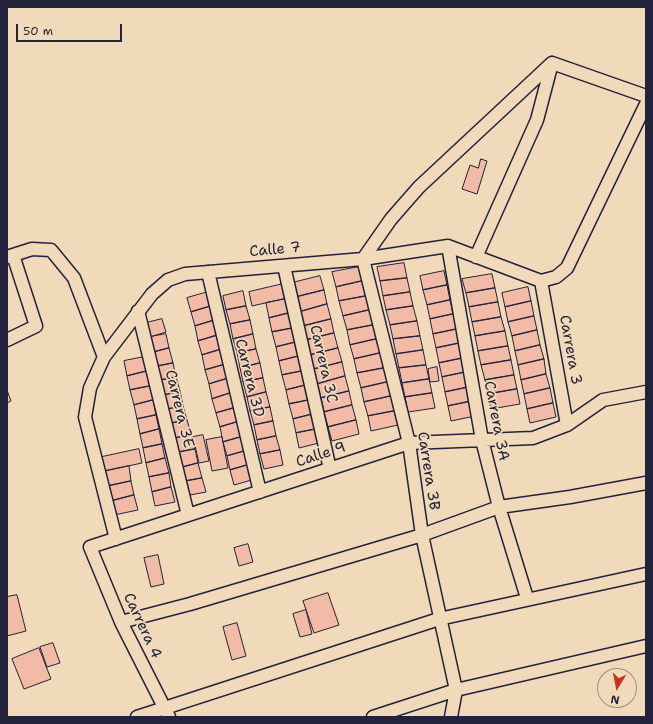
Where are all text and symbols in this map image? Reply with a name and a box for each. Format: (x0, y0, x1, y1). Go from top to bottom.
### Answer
scale bar (18, 16, 124, 42)
text: 50 m (23, 23, 53, 39)
street label: Calle 7 (249, 239, 301, 261)
street label: Carrera 3 (555, 314, 585, 386)
street label: Carrera 3C (305, 323, 341, 405)
street label: Carrera 3D (231, 337, 267, 419)
street label: Carrera 3E (161, 368, 197, 450)
street label: Carrera 3A (479, 380, 513, 462)
street label: Carrera 3B (413, 431, 443, 511)
street label: Calle 9 (294, 439, 348, 471)
street label: Carrera 4 (119, 590, 165, 662)
north arrow (597, 668, 637, 708)
text: N (609, 691, 621, 707)

